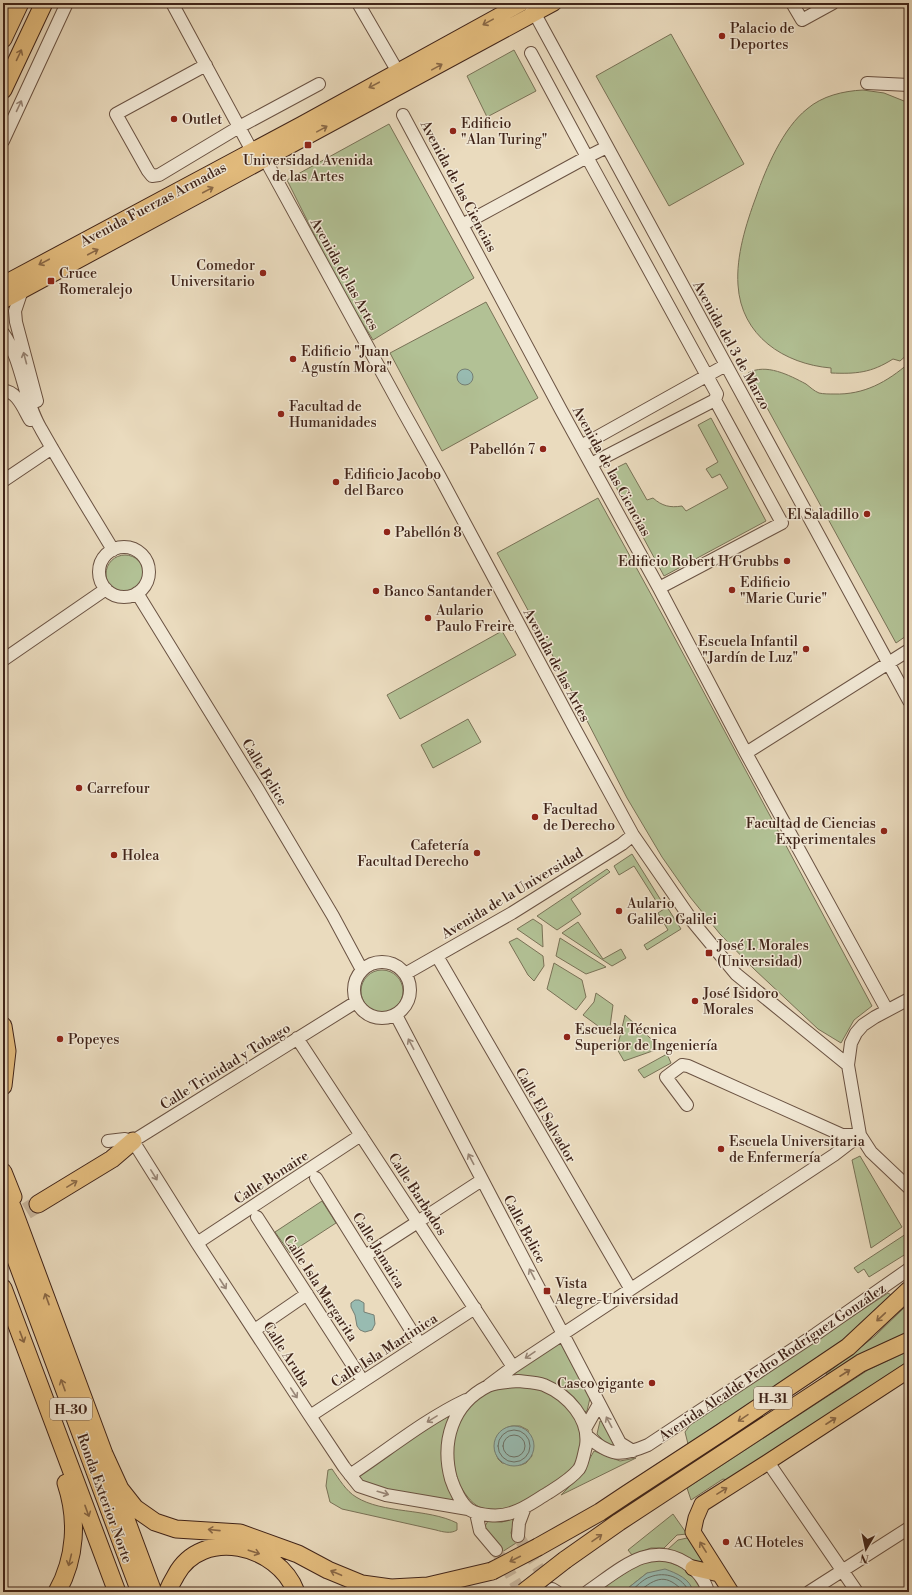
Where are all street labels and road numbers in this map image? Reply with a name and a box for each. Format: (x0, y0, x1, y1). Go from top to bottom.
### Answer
street label: Avenida de las Ciencias (415, 117, 500, 255)
street label: Avenida Fuerzas Armadas (76, 159, 230, 252)
street label: Avenida de las Artes (305, 214, 383, 334)
street label: Avenida del 3 de Marzo (688, 277, 774, 413)
street label: Avenida de las Ciencias (567, 402, 654, 540)
street label: Avenida de las Artes (518, 605, 594, 725)
street label: Calle Belice (237, 736, 291, 809)
street label: Avenida de la Universidad (437, 844, 587, 944)
street label: Calle Trinidad y Tobago (157, 1019, 294, 1114)
street label: Calle El Salvador (511, 1065, 580, 1166)
street label: Calle Bonaire (231, 1147, 312, 1209)
street label: Calle Barbados (384, 1150, 451, 1239)
street label: Calle Belice (499, 1192, 550, 1267)
street label: Calle Jamaica (348, 1209, 409, 1293)
street label: Calle Isla Margarita (279, 1232, 362, 1346)
street label: Avenida Alcalde Pedro Rodríguez González (655, 1280, 890, 1446)
street label: Calle Isla Martinica (328, 1309, 442, 1392)
street label: Calle Aruba (258, 1319, 314, 1391)
road number: H-31 (754, 1387, 792, 1409)
road number: H-30 (50, 1398, 92, 1420)
street label: Ronda Exterior Norte (72, 1431, 136, 1566)

